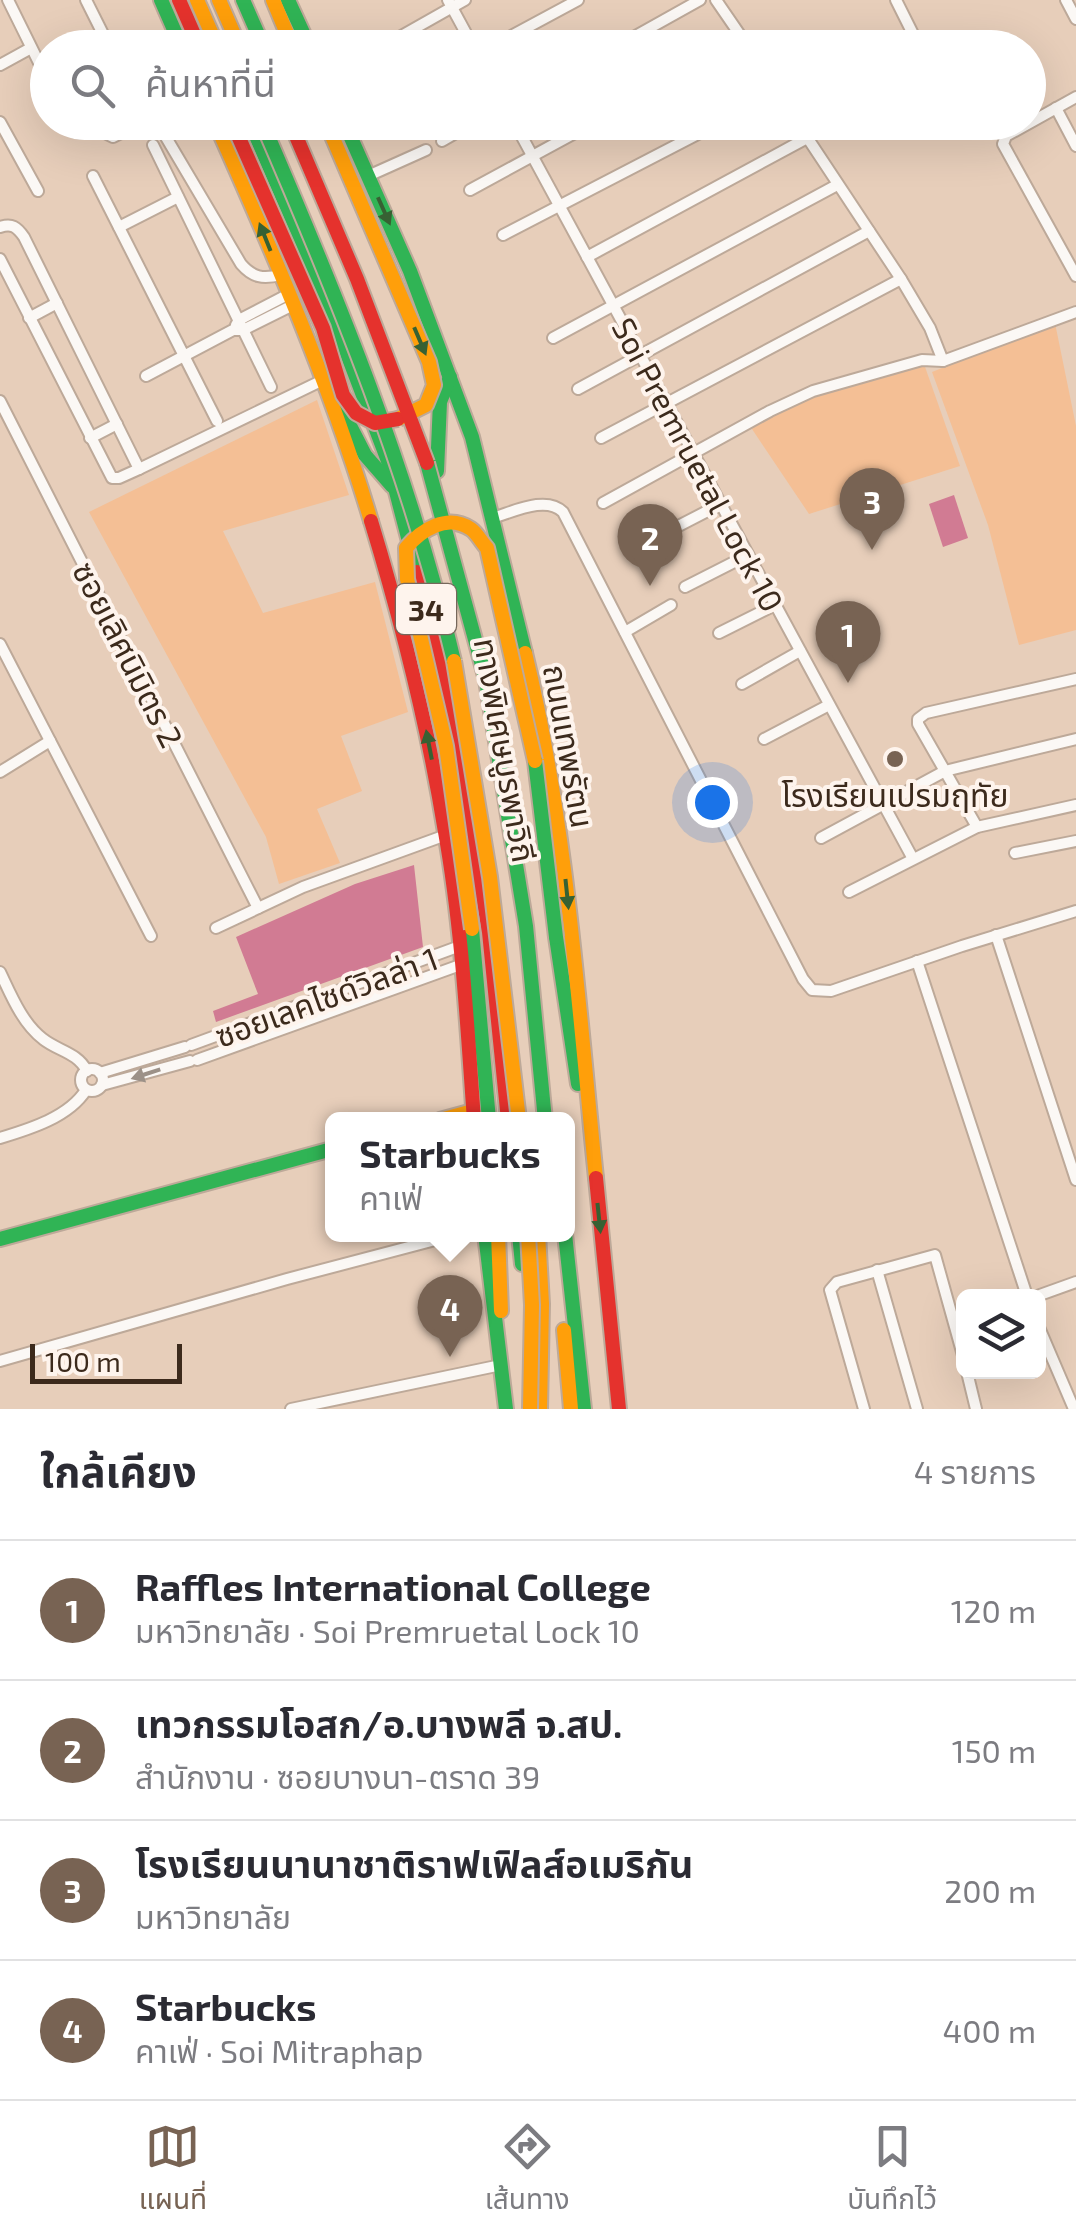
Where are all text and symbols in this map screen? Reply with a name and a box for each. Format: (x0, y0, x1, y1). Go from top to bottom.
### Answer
search box (30, 30, 1046, 140)
icon: search (65, 58, 120, 113)
text: ค้นหาที่นี่ (145, 59, 276, 105)
one-way arrow (376, 197, 392, 226)
one-way arrow (257, 222, 273, 252)
street label: Soi Premruetal Lock 10 (605, 311, 793, 617)
one-way arrow (412, 326, 428, 355)
pin: 3 (840, 468, 904, 550)
pin: 2 (618, 504, 682, 586)
street label: ซอยเลิศนิมิตร 2 (66, 555, 192, 753)
road number: 34 (396, 584, 456, 634)
pin: 1 (816, 600, 880, 683)
street label: ทางพิเศษบูรพาวิถี (465, 635, 544, 865)
street label: ถนนเทพรัตน (537, 661, 603, 831)
one-way arrow (421, 729, 437, 760)
marker: โรงเรียนเปรมฤทัย (884, 748, 906, 770)
place label: โรงเรียนเปรมฤทัย (781, 775, 1009, 813)
your location (687, 777, 738, 828)
one-way arrow (559, 879, 575, 911)
street label: ซอยเลคไซด์วิลล่า 1 (209, 938, 443, 1054)
one-way arrow (131, 1067, 161, 1082)
popup (325, 1112, 575, 1242)
text: Starbucks (359, 1130, 541, 1176)
text: คาเฟ่ (359, 1178, 423, 1216)
one-way arrow (591, 1202, 607, 1234)
pin: 4 (418, 1274, 482, 1357)
map controls (956, 1289, 1046, 1379)
button: layers (956, 1289, 1046, 1379)
scale bar (30, 1339, 182, 1384)
text: 100 m (45, 1344, 121, 1378)
text: ใกล้เคียง (40, 1445, 197, 1495)
text: 4 รายการ (914, 1452, 1036, 1490)
text: Raffles International College (135, 1563, 651, 1609)
text: 1 (66, 1591, 79, 1629)
text: 120 m (951, 1591, 1036, 1629)
text: มหาวิทยาลัย · Soi Premruetal Lock 10 (135, 1611, 640, 1649)
text: เทวกรรมโอสก/อ.บางพลี จ.สป. (135, 1700, 622, 1746)
text: 2 (63, 1731, 82, 1769)
text: 150 m (952, 1731, 1036, 1769)
text: สำนักงาน · ซอยบางนา-ตราด 39 (135, 1757, 540, 1795)
text: โรงเรียนนานาชาติราฟเฟิลส์อเมริกัน (135, 1840, 693, 1886)
text: 3 (63, 1871, 82, 1909)
text: 200 m (944, 1871, 1036, 1909)
text: มหาวิทยาลัย (135, 1897, 291, 1935)
text: Starbucks (135, 1983, 317, 2029)
text: 4 (62, 2011, 83, 2049)
text: 400 m (943, 2011, 1036, 2049)
text: คาเฟ่ · Soi Mitraphap (135, 2031, 423, 2069)
tab: แผนที่ (139, 2119, 207, 2222)
tab: เส้นทาง (485, 2119, 569, 2222)
tab: บันทึกไว้ (847, 2119, 937, 2222)

